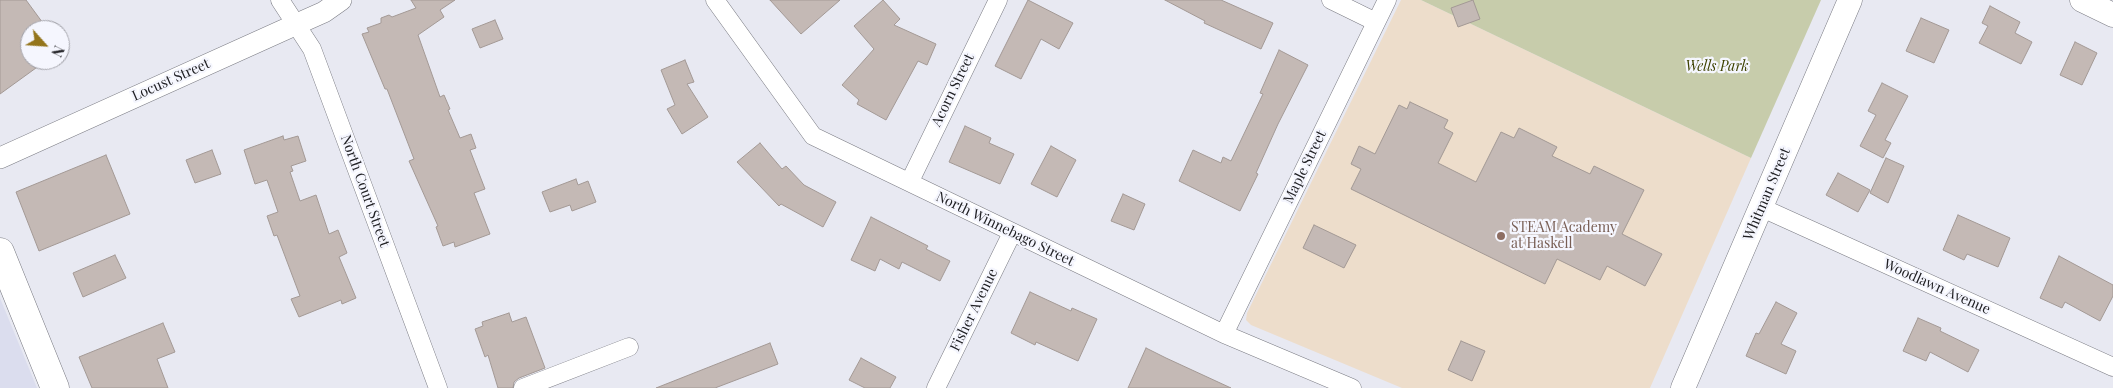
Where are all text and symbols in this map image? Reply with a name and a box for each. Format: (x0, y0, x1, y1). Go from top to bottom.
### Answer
north arrow (20, 20, 70, 70)
text: N (47, 43, 69, 60)
street label: Acorn Street (928, 51, 978, 129)
street label: Locust Street (130, 55, 212, 105)
park label: Wells Park (1685, 59, 1749, 75)
street label: Maple Street (1280, 128, 1330, 206)
street label: North Court Street (337, 133, 393, 249)
street label: Whitman Street (1740, 145, 1794, 243)
street label: North Winnebago Street (933, 188, 1077, 270)
place label: STEAM Academy at Haskell (1511, 220, 1617, 252)
marker: STEAM Academy at Haskell (1495, 230, 1507, 242)
street label: Woodlawn Avenue (1881, 256, 1993, 318)
street label: Fisher Avenue (947, 266, 1001, 354)

